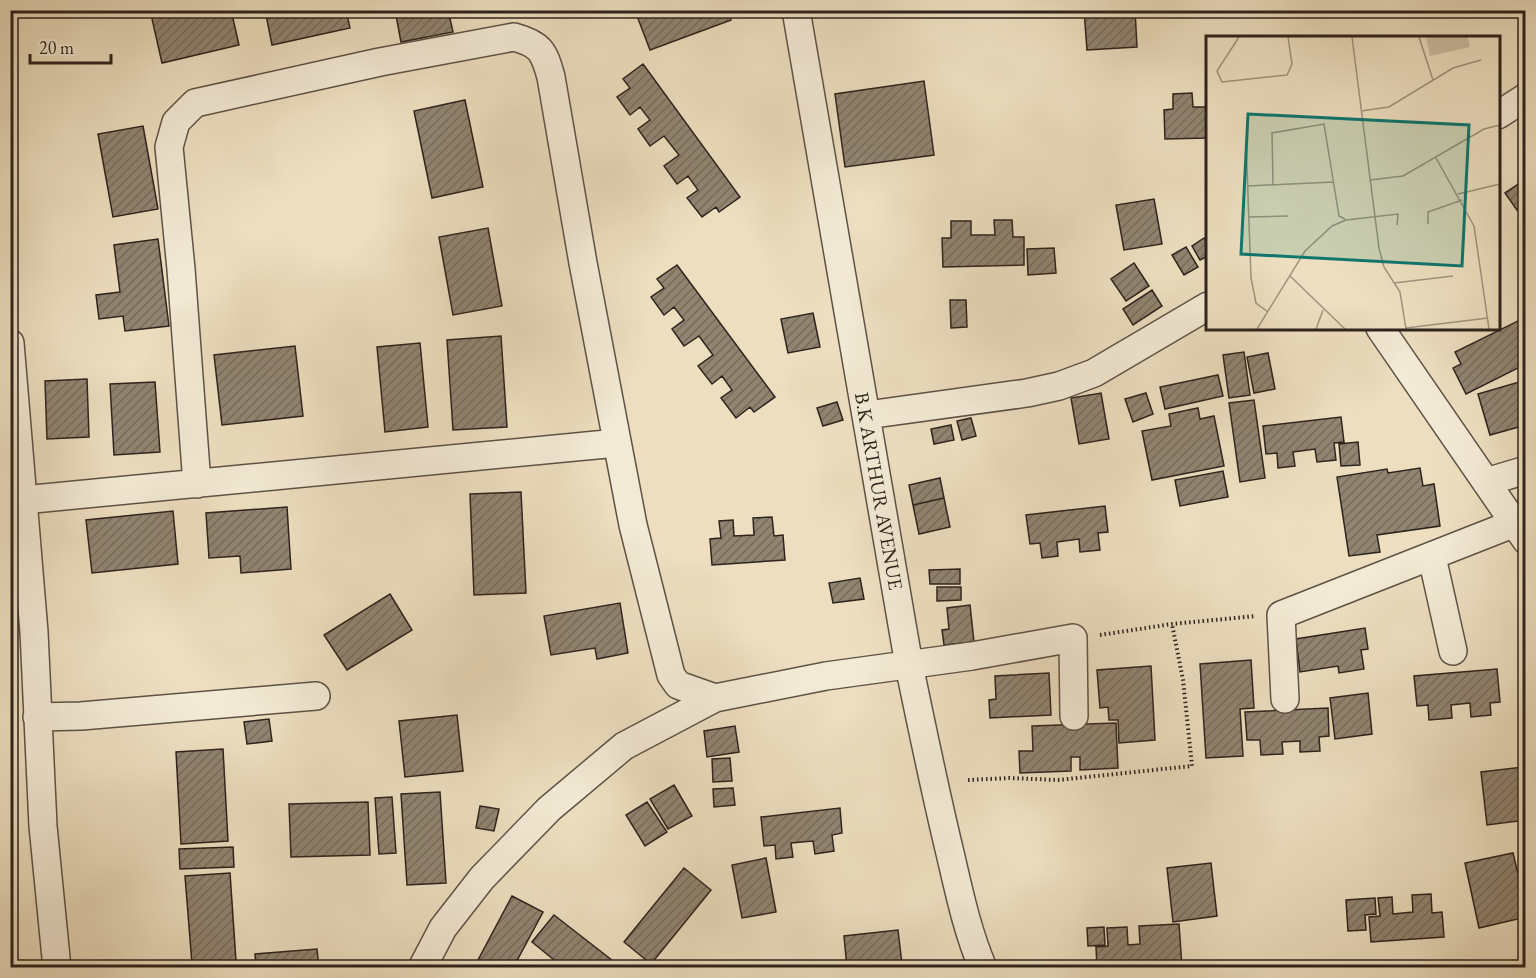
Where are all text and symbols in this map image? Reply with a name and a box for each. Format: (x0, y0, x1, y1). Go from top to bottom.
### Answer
scale bar (30, 27, 111, 65)
text: 20 m (39, 36, 74, 59)
inset map (1206, 36, 1500, 330)
street label: B.K ARTHUR AVENUE (849, 390, 909, 592)

